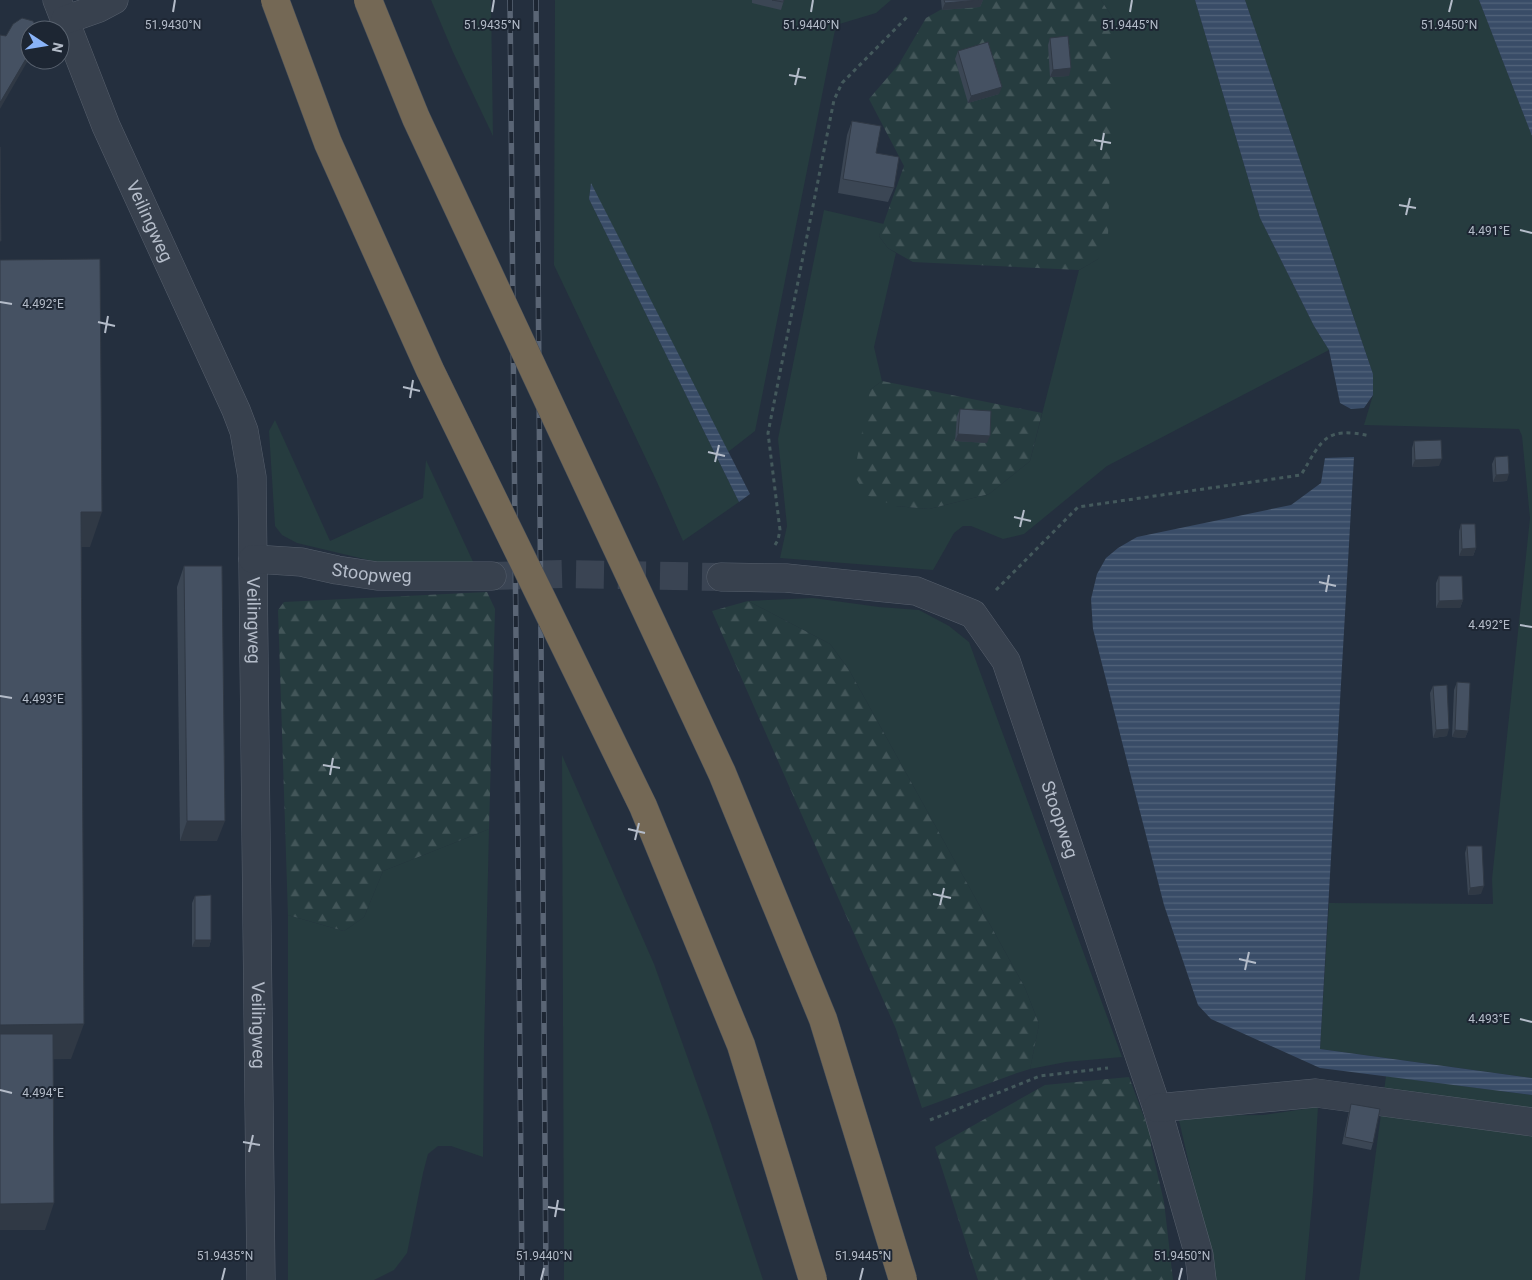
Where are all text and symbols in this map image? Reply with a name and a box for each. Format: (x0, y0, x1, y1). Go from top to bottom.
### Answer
text: 51.9430°N (145, 18, 201, 32)
text: 51.9435°N (464, 18, 520, 32)
text: 51.9440°N (783, 18, 839, 32)
text: 51.9445°N (1102, 18, 1158, 32)
text: 51.9450°N (1421, 18, 1477, 32)
north arrow (20, 20, 70, 70)
text: N (49, 41, 67, 54)
street label: Veilingweg (122, 177, 178, 265)
text: 4.491°E (1468, 224, 1510, 238)
text: 4.492°E (22, 297, 64, 311)
street label: Stoopweg (330, 558, 412, 586)
street label: Veilingweg (243, 577, 265, 664)
text: 4.492°E (1468, 618, 1510, 632)
text: 4.493°E (22, 692, 64, 706)
street label: Stoopweg (1037, 778, 1083, 861)
street label: Veilingweg (248, 982, 270, 1069)
text: 4.493°E (1468, 1012, 1510, 1026)
text: 4.494°E (22, 1086, 64, 1100)
text: 51.9435°N (197, 1249, 253, 1263)
text: 51.9440°N (516, 1249, 572, 1263)
text: 51.9445°N (835, 1249, 891, 1263)
text: 51.9450°N (1154, 1249, 1210, 1263)

